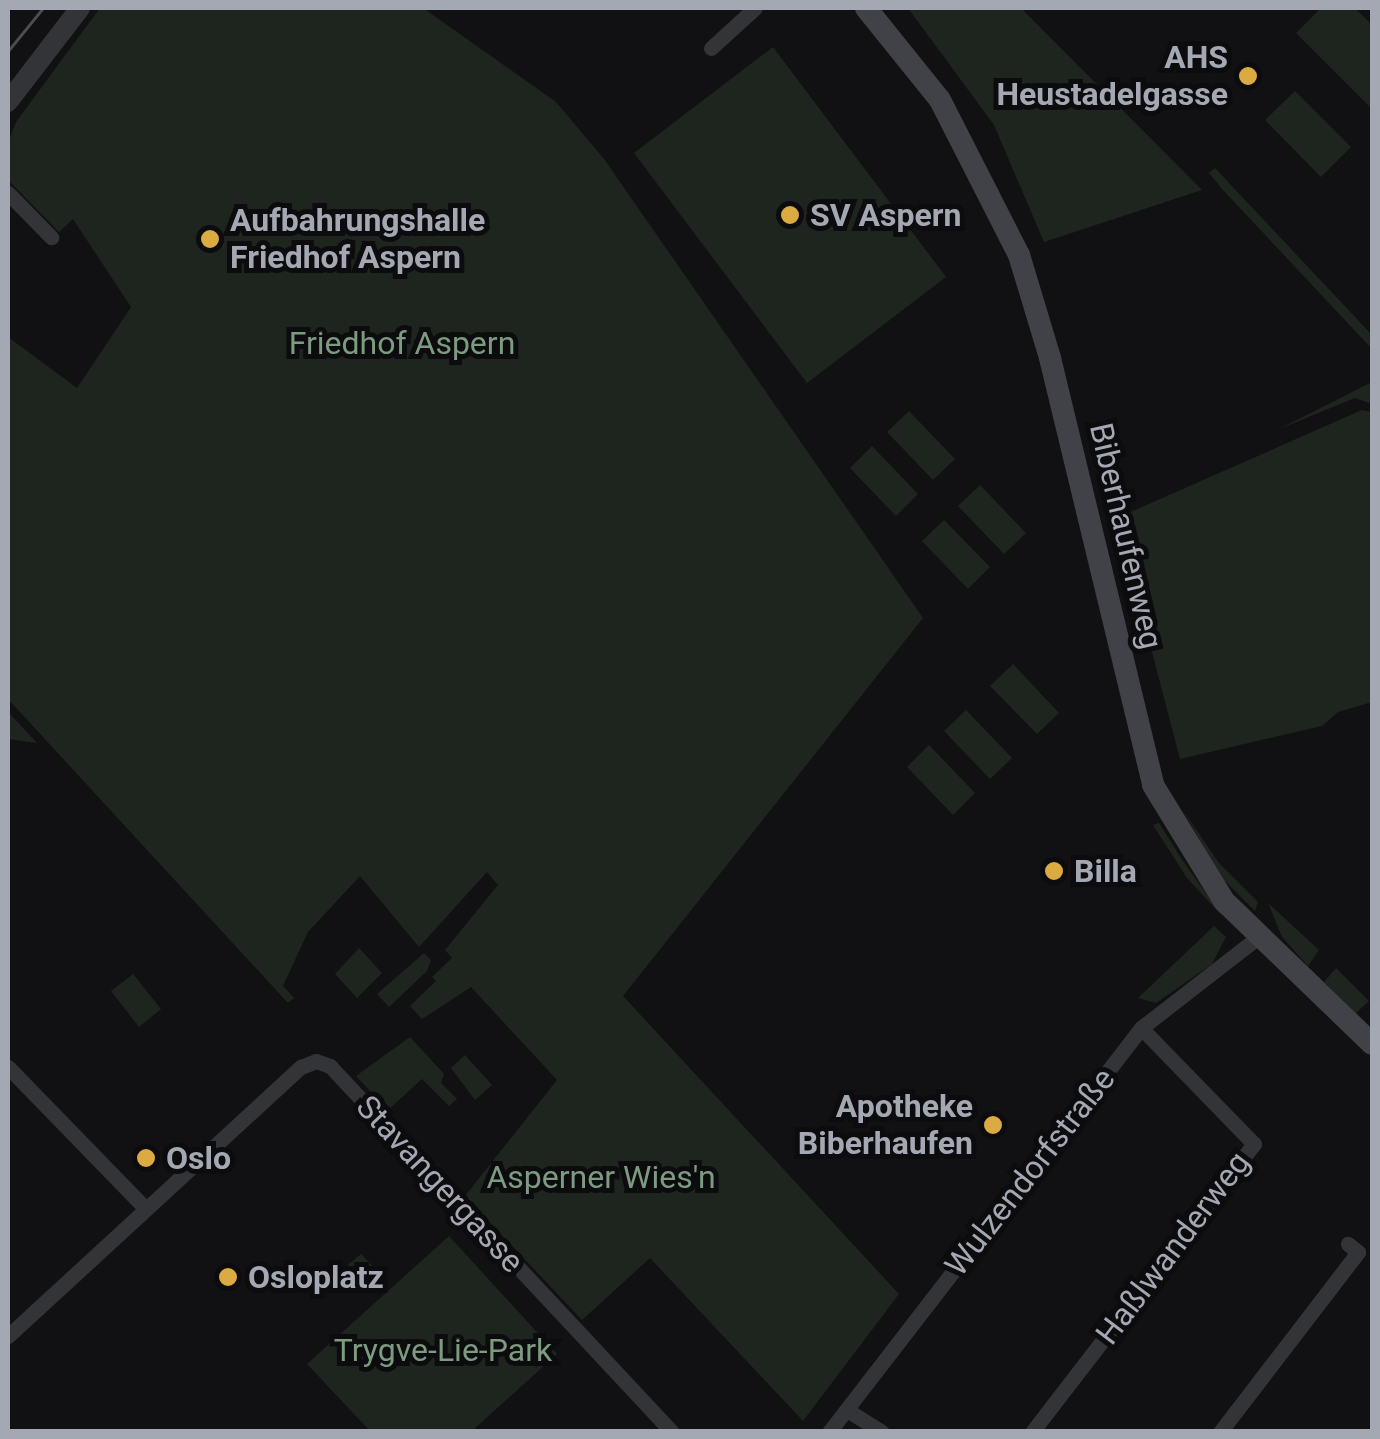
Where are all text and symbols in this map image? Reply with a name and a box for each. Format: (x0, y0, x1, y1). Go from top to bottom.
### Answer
place label: AHS Heustadelgasse (996, 39, 1228, 114)
marker: AHS Heustadelgasse (1237, 65, 1259, 87)
place label: SV Aspern (810, 196, 961, 234)
place label: Aufbahrungshalle Friedhof Aspern (230, 202, 485, 277)
marker: SV Aspern (779, 204, 801, 226)
marker: Aufbahrungshalle Friedhof Aspern (199, 228, 221, 250)
park label: Friedhof Aspern (289, 324, 515, 362)
street label: Biberhaufenweg (1081, 419, 1171, 653)
place label: Billa (1074, 852, 1137, 890)
marker: Billa (1043, 860, 1065, 882)
street label: Wulzendorfstraße (937, 1061, 1123, 1283)
street label: Stavangergasse (348, 1088, 532, 1280)
place label: Apotheke Biberhaufen (798, 1088, 973, 1163)
marker: Apotheke Biberhaufen (982, 1114, 1004, 1136)
place label: Oslo (166, 1139, 231, 1177)
street label: Haßlwanderweg (1088, 1144, 1258, 1352)
marker: Oslo (135, 1147, 157, 1169)
park label: Asperner Wies'n (486, 1158, 716, 1196)
place label: Osloplatz (248, 1258, 384, 1296)
marker: Osloplatz (217, 1266, 239, 1288)
park label: Trygve-Lie-Park (334, 1331, 552, 1369)

